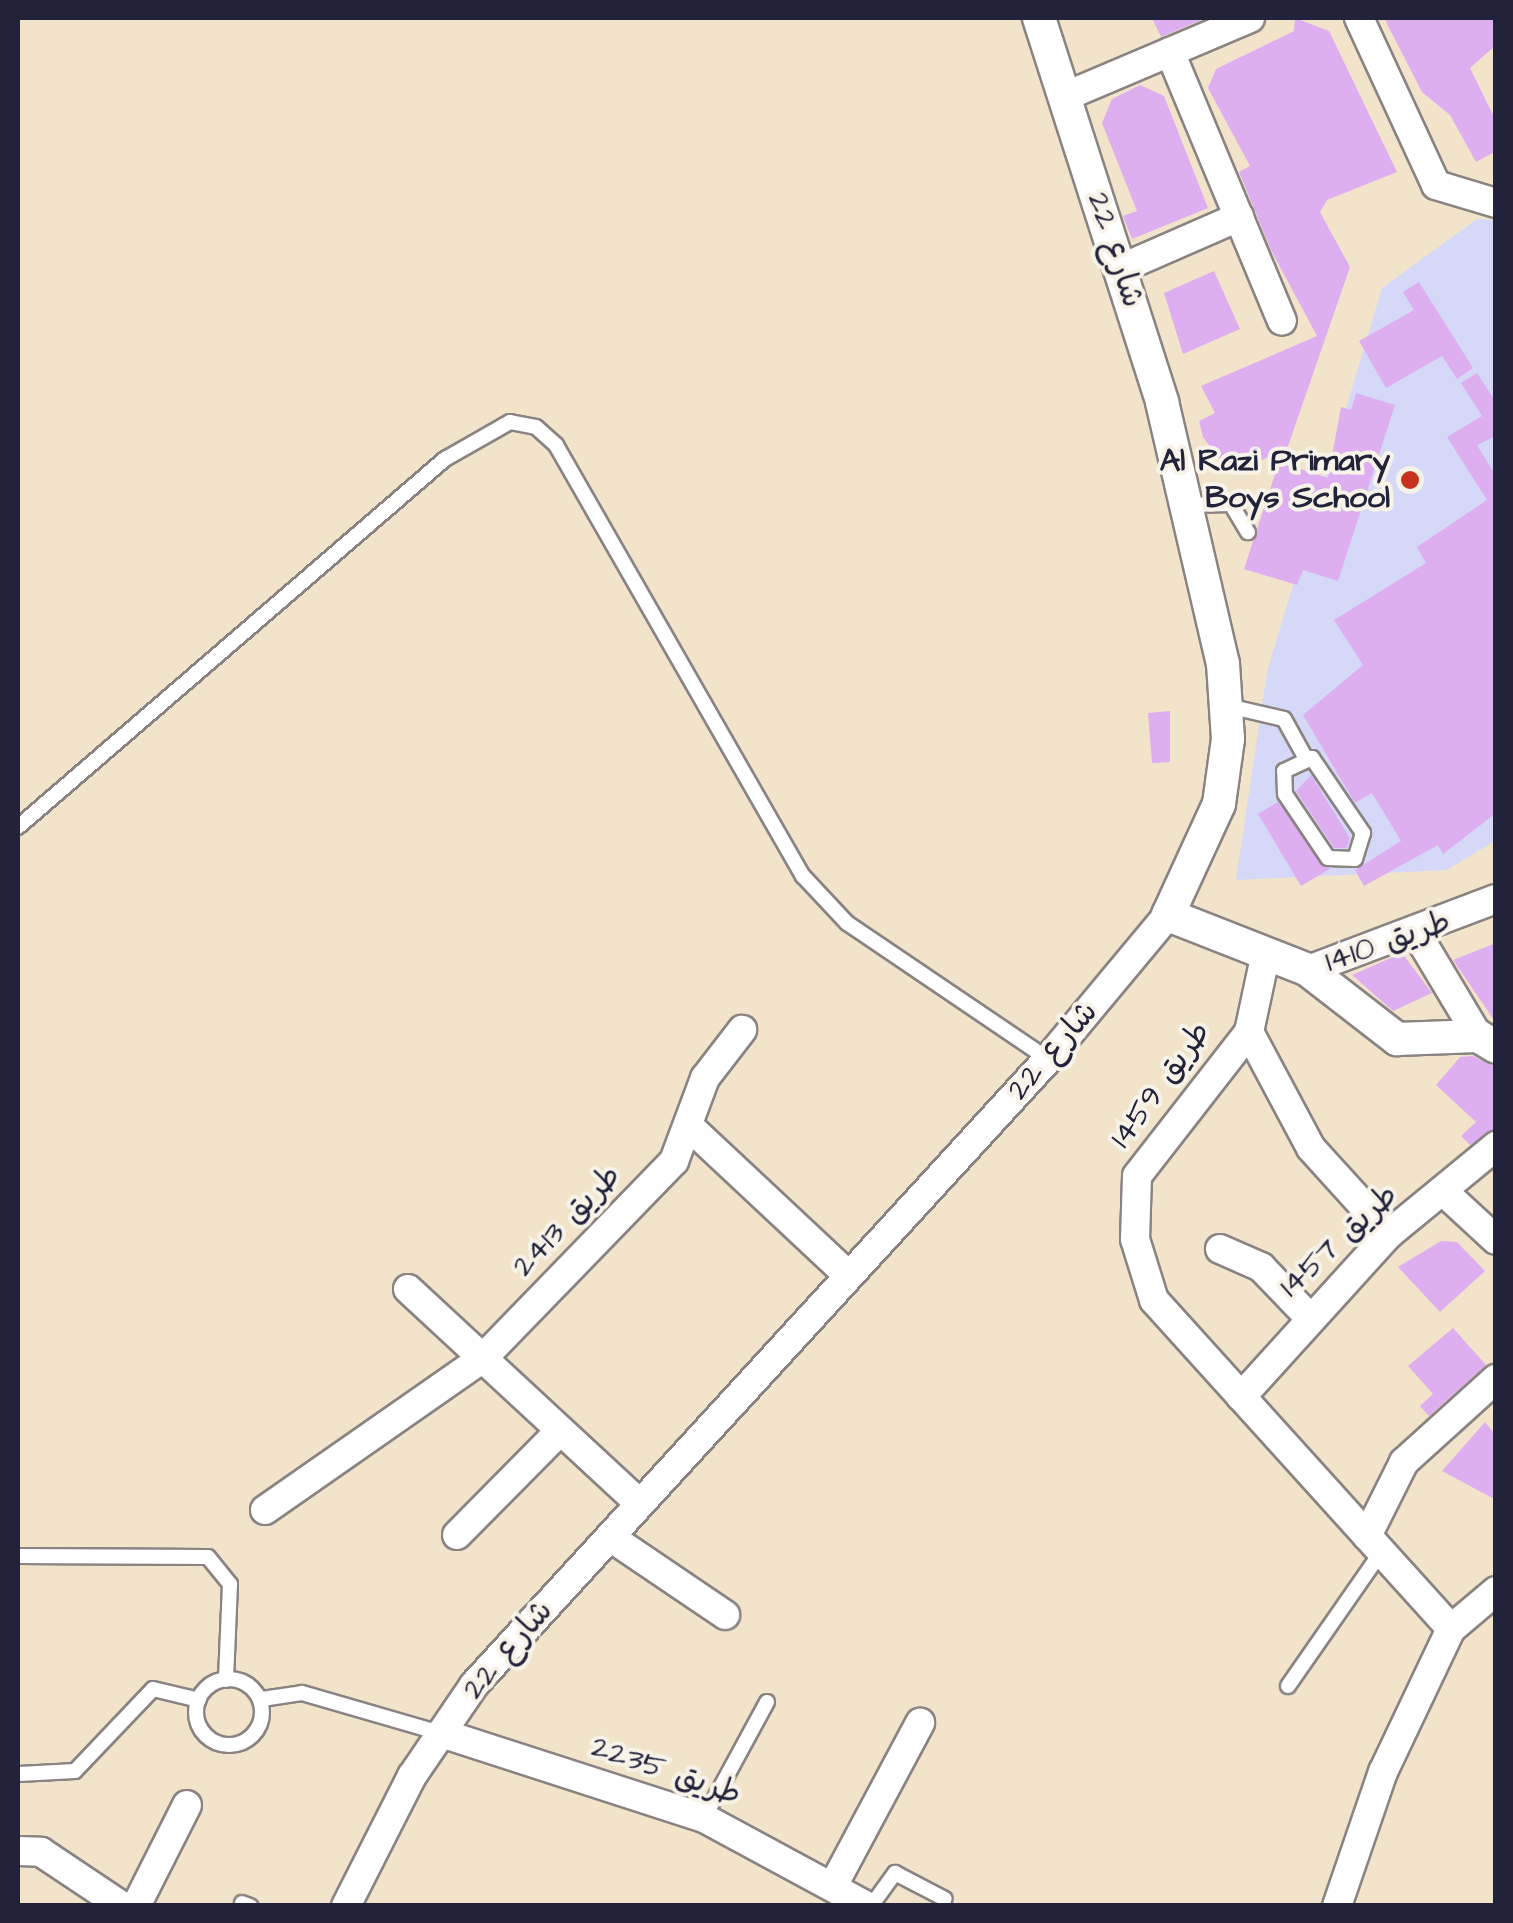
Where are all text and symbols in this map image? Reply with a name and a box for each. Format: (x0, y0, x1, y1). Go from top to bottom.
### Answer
street label: شارع 22 (1078, 188, 1152, 312)
place label: Al Razi Primary Boys School (1160, 443, 1390, 518)
marker: Al Razi Primary Boys School (1399, 469, 1421, 491)
street label: طريق 1410 (1320, 903, 1456, 981)
street label: شارع 22 (1000, 994, 1106, 1108)
street label: طريق 1459 (1102, 1014, 1220, 1156)
street label: طريق 2413 (504, 1157, 630, 1285)
street label: طريق 1457 (1272, 1176, 1406, 1306)
street label: شارع 22 (455, 1593, 561, 1707)
street label: طريق 2235 (586, 1728, 746, 1814)

